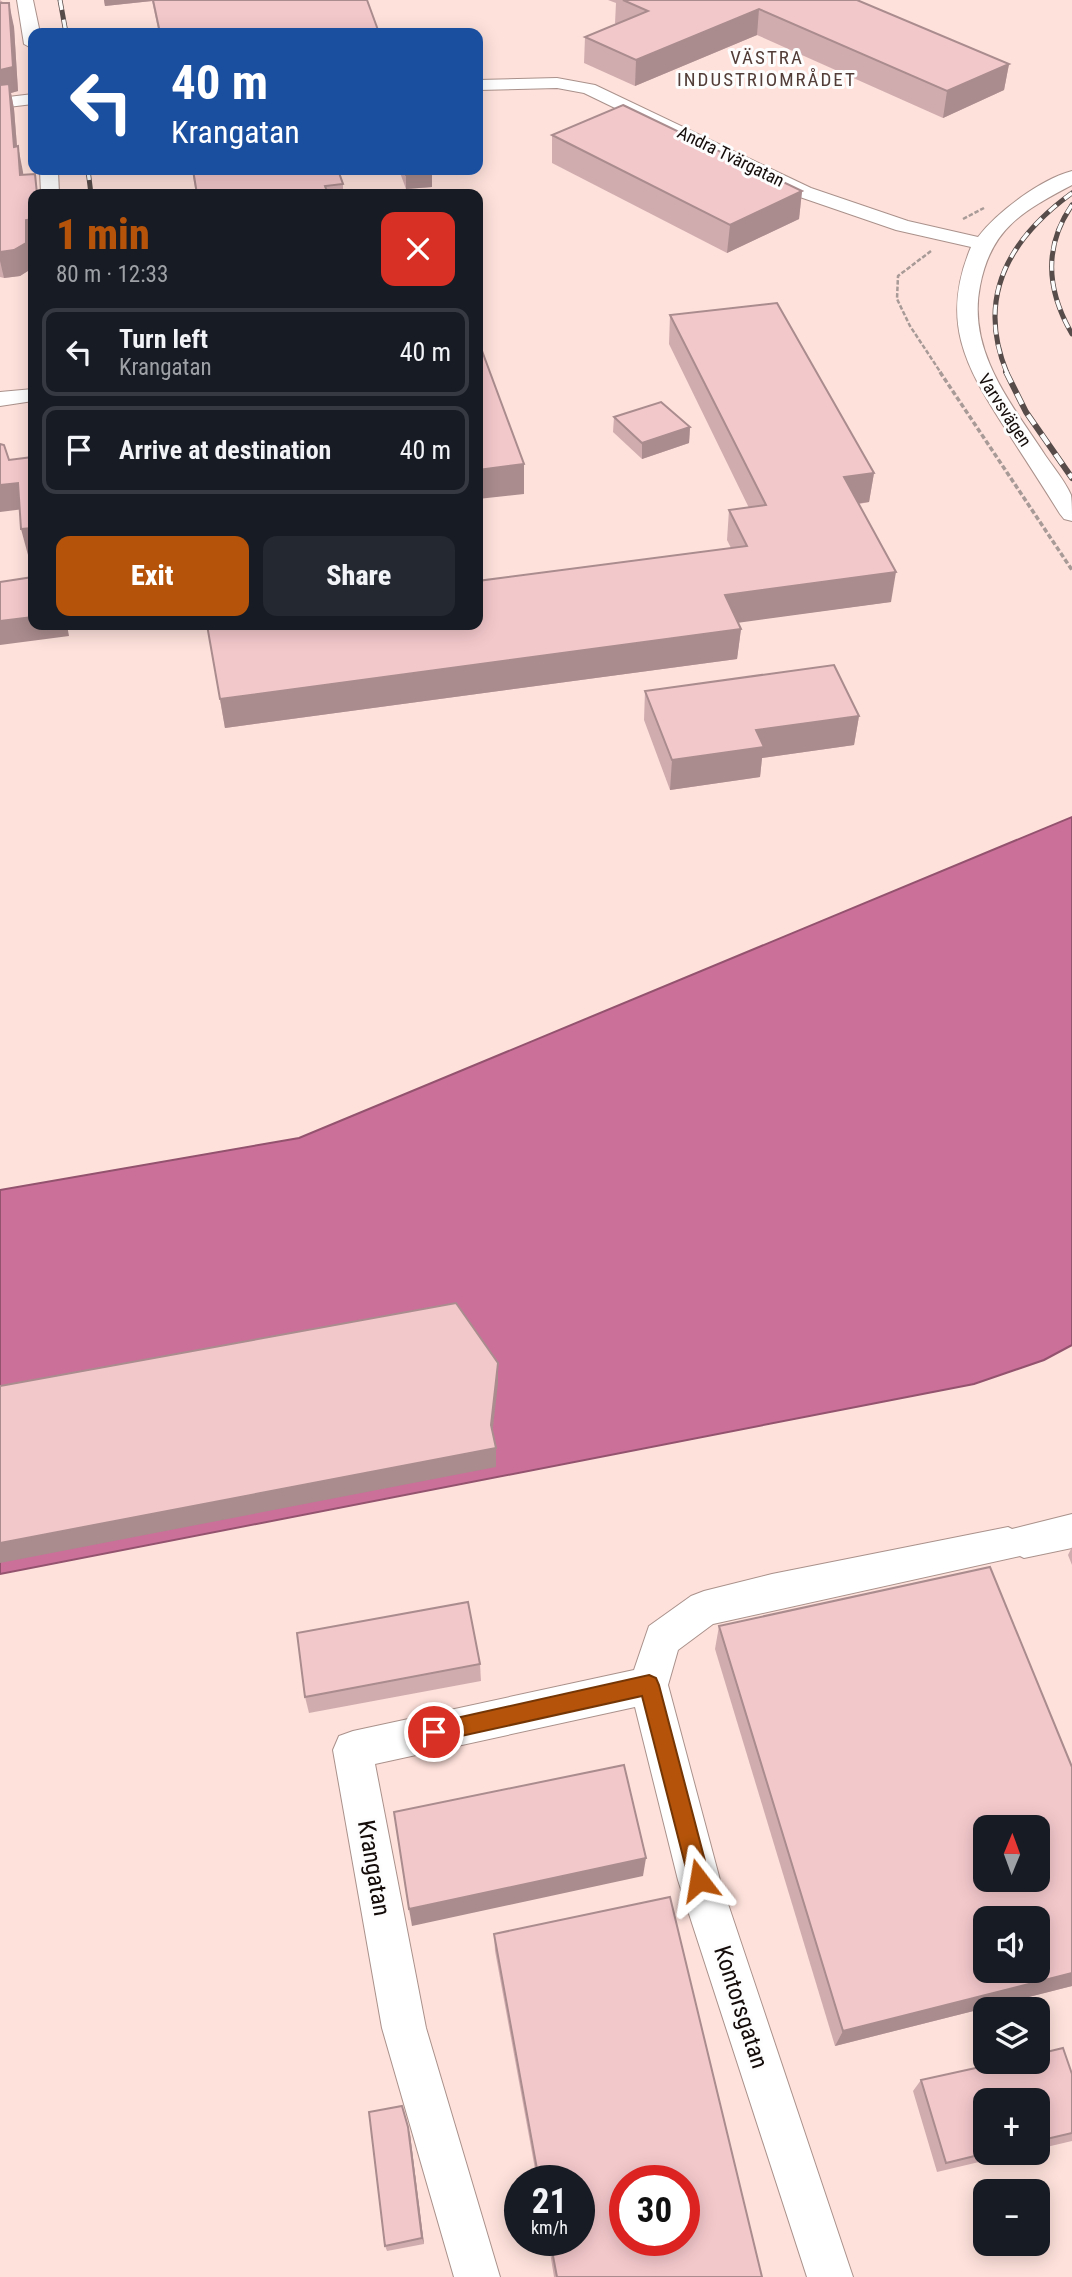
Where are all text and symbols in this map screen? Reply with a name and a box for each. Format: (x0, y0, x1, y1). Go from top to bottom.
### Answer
district label: VÄSTRA INDUSTRIOMRÅDET (677, 46, 857, 91)
text: 40 m (171, 54, 268, 111)
icon: left (56, 56, 147, 147)
text: Krangatan (171, 113, 300, 151)
street label: Andra Tvärgatan (674, 121, 788, 191)
text: 1 min (56, 210, 150, 259)
button: close (381, 212, 455, 286)
text: 80 m · 12:33 (56, 261, 168, 288)
text: Turn left (119, 324, 208, 354)
icon: left (60, 333, 98, 371)
text: 40 m (400, 337, 451, 367)
text: Krangatan (119, 354, 212, 381)
street label: Varvsvägen (974, 370, 1036, 450)
icon: arrive (60, 431, 98, 469)
text: Arrive at destination (119, 435, 331, 465)
text: 40 m (400, 435, 451, 465)
button: Exit (56, 536, 249, 616)
button: Share (263, 536, 455, 616)
pin (404, 1702, 464, 1762)
icon: arrive (415, 1713, 453, 1751)
north arrow (973, 1815, 1050, 1892)
map controls (973, 1815, 1050, 2256)
street label: Krangatan (352, 1818, 396, 1918)
position arrow (662, 1843, 736, 1917)
button: sound (973, 1906, 1050, 1983)
street label: Kontorsgatan (708, 1942, 774, 2072)
button: layers (973, 1997, 1050, 2074)
button: + (973, 2088, 1050, 2165)
speed limit sign: 30 (609, 2165, 700, 2256)
button: − (973, 2179, 1050, 2256)
text: 21 (532, 2181, 567, 2222)
text: km/h (531, 2217, 568, 2238)

